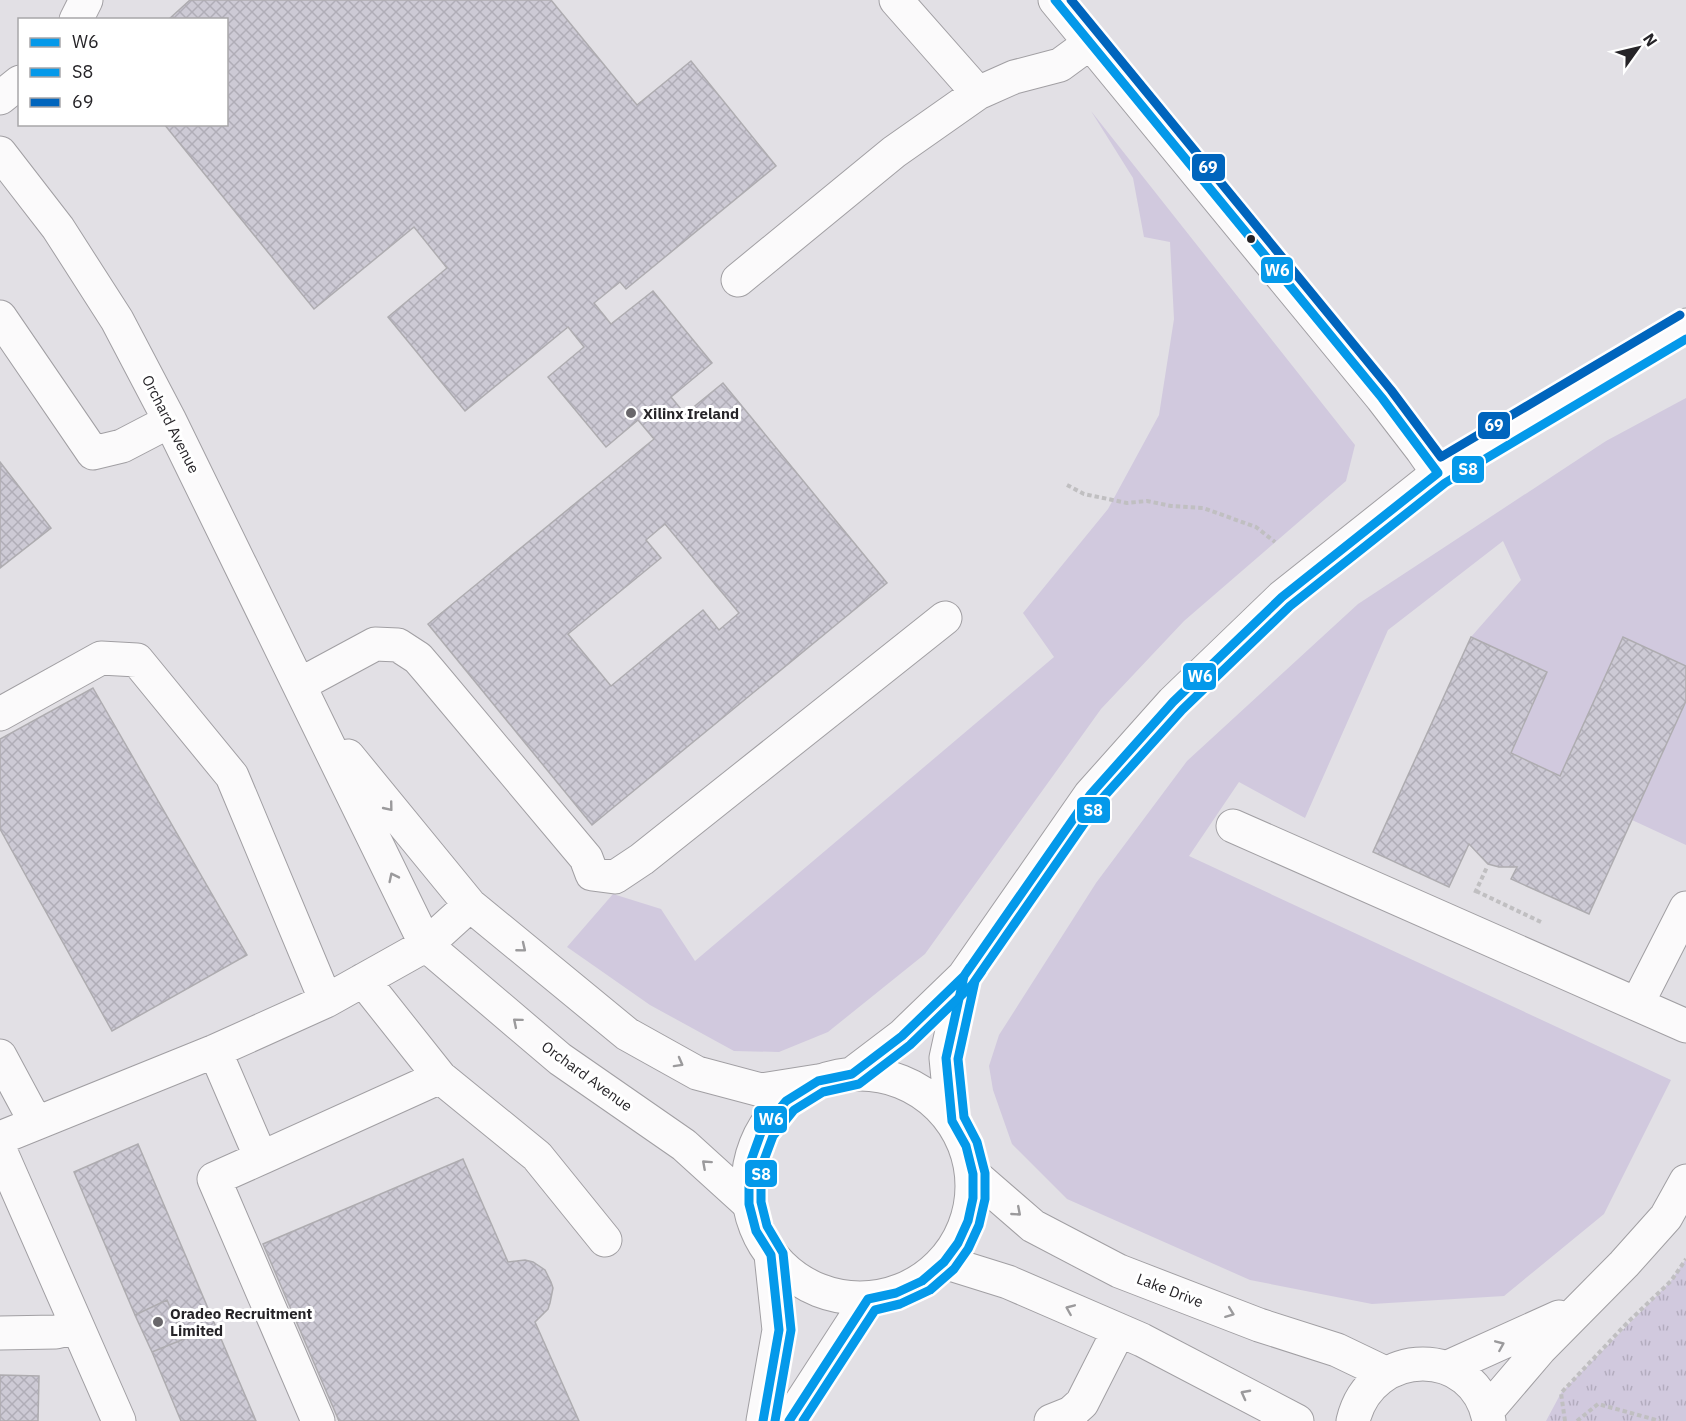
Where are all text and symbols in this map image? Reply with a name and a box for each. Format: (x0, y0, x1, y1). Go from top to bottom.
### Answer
legend (18, 18, 228, 126)
north arrow (1608, 18, 1668, 78)
text: N (1639, 29, 1662, 50)
text: W6 (72, 30, 99, 53)
text: S8 (72, 60, 93, 83)
text: 69 (72, 90, 94, 113)
line badge: 69 (1191, 153, 1226, 182)
text: 69 (1198, 157, 1218, 177)
unlabelled marker (1245, 233, 1257, 245)
line badge: W6 (1260, 256, 1294, 284)
text: W6 (1264, 260, 1290, 280)
street label: Orchard Avenue (138, 372, 204, 476)
place label: Xilinx Ireland (643, 404, 739, 423)
marker: Xilinx Ireland (624, 406, 638, 420)
line badge: 69 (1477, 411, 1511, 440)
text: 69 (1484, 415, 1504, 435)
line badge: S8 (1451, 455, 1485, 484)
text: S8 (1458, 459, 1478, 479)
line badge: W6 (1182, 662, 1217, 691)
text: W6 (1187, 666, 1213, 686)
line badge: S8 (1076, 796, 1111, 824)
one-way arrow (382, 800, 393, 811)
text: S8 (1083, 800, 1103, 820)
one-way arrow (388, 872, 400, 883)
one-way arrow (516, 941, 527, 952)
one-way arrow (513, 1018, 524, 1029)
street label: Orchard Avenue (538, 1037, 636, 1115)
one-way arrow (673, 1056, 683, 1067)
line badge: W6 (753, 1105, 788, 1134)
text: W6 (758, 1109, 784, 1129)
line badge: S8 (744, 1159, 778, 1188)
one-way arrow (702, 1160, 712, 1171)
text: S8 (751, 1164, 771, 1184)
one-way arrow (1010, 1205, 1021, 1216)
street label: Lake Drive (1134, 1269, 1206, 1311)
place label: Oradeo Recruitment Limited (170, 1304, 313, 1340)
one-way arrow (1065, 1304, 1076, 1316)
one-way arrow (1224, 1306, 1235, 1318)
marker: Oradeo Recruitment Limited (151, 1315, 165, 1329)
one-way arrow (1493, 1340, 1504, 1352)
one-way arrow (1241, 1390, 1251, 1401)

